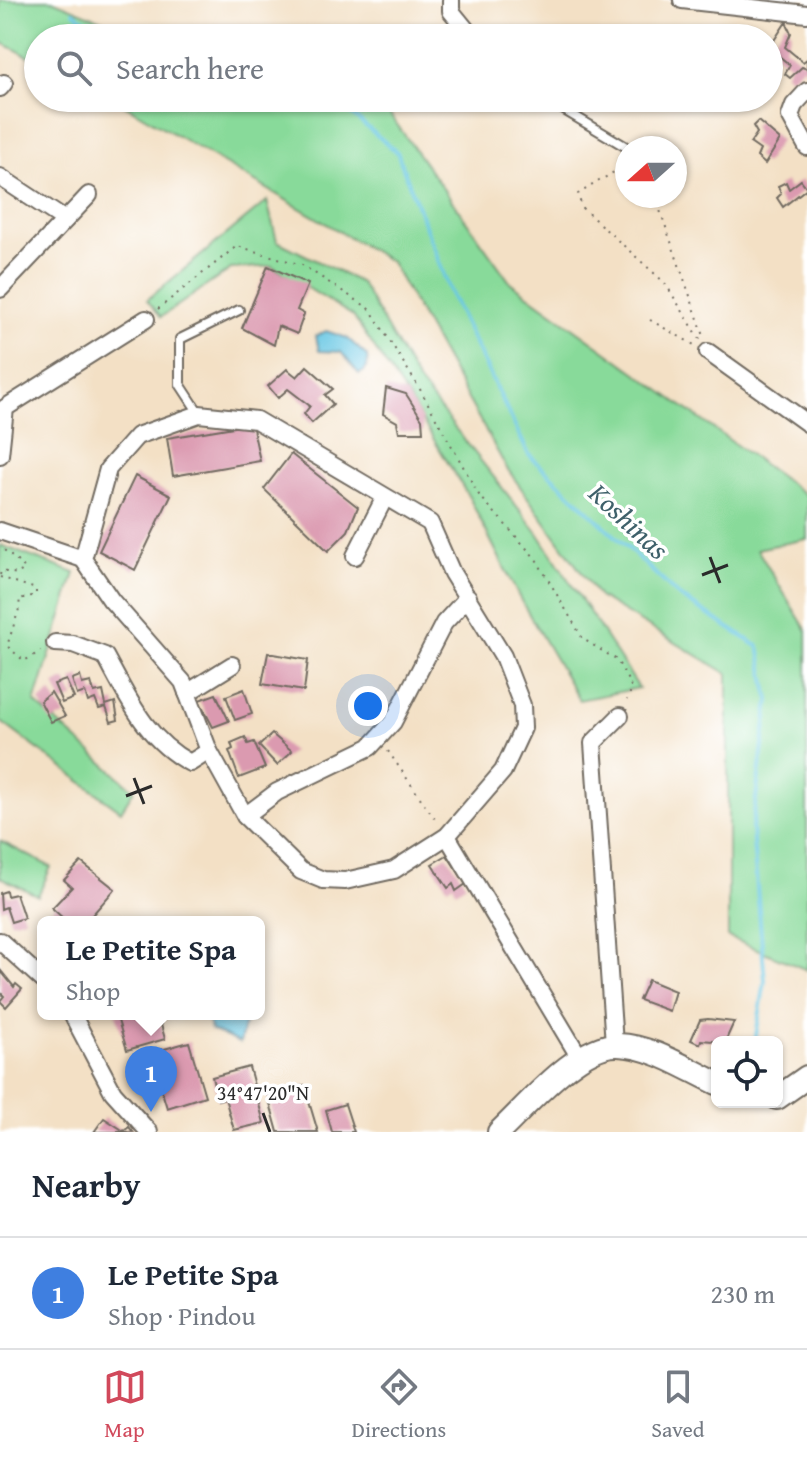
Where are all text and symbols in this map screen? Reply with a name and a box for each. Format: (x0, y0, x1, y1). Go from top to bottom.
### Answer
search box (24, 24, 783, 112)
icon: search (52, 46, 96, 90)
text: Search here (116, 46, 264, 90)
north arrow (615, 136, 687, 208)
water label: Koshinas (580, 472, 678, 568)
your location (348, 686, 388, 726)
popup (37, 916, 265, 1020)
text: Le Petite Spa (66, 927, 236, 971)
text: Shop (66, 971, 120, 1010)
map controls (711, 1036, 783, 1108)
button: locate (711, 1036, 783, 1108)
pin: 1 (125, 1046, 177, 1112)
text: 34°47'20"N (217, 1078, 309, 1107)
text: Nearby (32, 1160, 141, 1209)
text: Le Petite Spa (108, 1252, 279, 1296)
text: 1 (51, 1274, 65, 1313)
text: 230 m (710, 1274, 775, 1313)
text: Shop · Pindou (108, 1296, 255, 1335)
tab: Map (103, 1365, 147, 1445)
tab: Directions (352, 1365, 446, 1445)
tab: Saved (651, 1365, 704, 1445)

